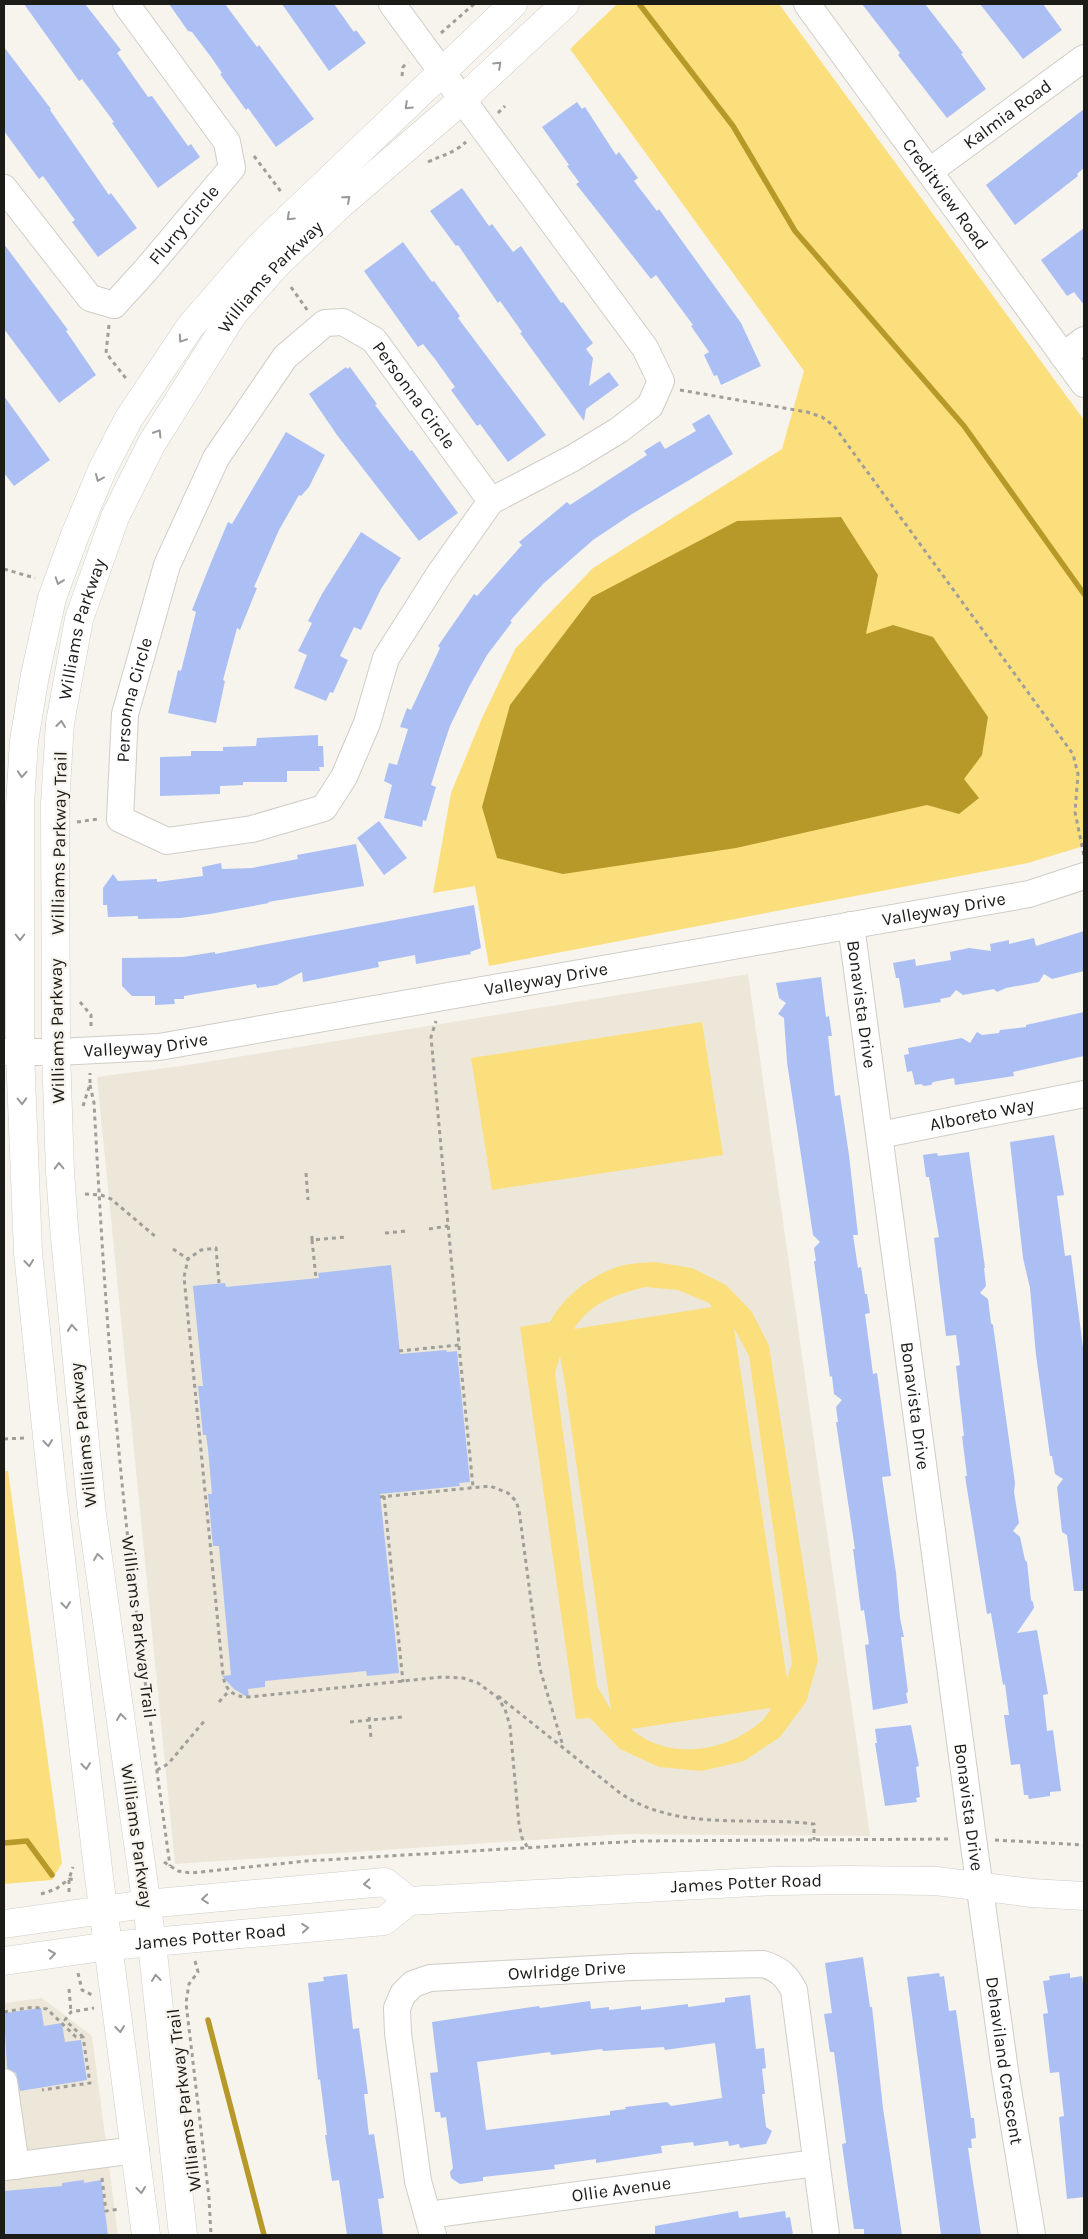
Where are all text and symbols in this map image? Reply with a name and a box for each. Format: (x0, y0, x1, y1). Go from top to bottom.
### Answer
one-way arrow (493, 62, 502, 71)
street label: Kalmia Road (959, 75, 1056, 154)
one-way arrow (405, 100, 414, 109)
street label: Creditview Road (898, 134, 993, 254)
street label: Flurry Circle (144, 180, 224, 269)
one-way arrow (341, 196, 350, 204)
one-way arrow (286, 211, 295, 220)
street label: Williams Parkway (213, 215, 328, 337)
one-way arrow (179, 333, 188, 342)
street label: Personna Circle (368, 337, 460, 453)
one-way arrow (152, 429, 161, 438)
one-way arrow (94, 473, 105, 482)
street label: Williams Parkway (53, 555, 111, 702)
one-way arrow (55, 576, 65, 584)
street label: Personna Circle (112, 635, 157, 763)
one-way arrow (55, 719, 66, 727)
street label: Williams Parkway Trail (46, 751, 72, 935)
one-way arrow (17, 770, 28, 778)
street label: Valleyway Drive (880, 887, 1007, 931)
one-way arrow (15, 933, 25, 941)
street label: Bonavista Drive (842, 939, 881, 1070)
street label: Valleyway Drive (483, 957, 609, 1001)
street label: Williams Parkway (45, 958, 69, 1104)
street label: Valleyway Drive (83, 1028, 210, 1062)
street label: Alboreto Way (928, 1093, 1037, 1136)
one-way arrow (16, 1097, 27, 1105)
one-way arrow (54, 1161, 65, 1169)
one-way arrow (23, 1259, 34, 1267)
one-way arrow (67, 1323, 78, 1331)
street label: Bonavista Drive (896, 1340, 935, 1471)
street label: Williams Parkway (64, 1361, 102, 1508)
one-way arrow (42, 1440, 53, 1448)
street label: Williams Parkway Trail (117, 1534, 161, 1720)
one-way arrow (93, 1552, 104, 1560)
one-way arrow (60, 1601, 71, 1609)
one-way arrow (116, 1713, 126, 1722)
street label: Bonavista Drive (949, 1742, 988, 1872)
one-way arrow (80, 1762, 91, 1770)
street label: Williams Parkway (116, 1763, 158, 1910)
street label: James Potter Road (670, 1869, 822, 1898)
one-way arrow (362, 1878, 370, 1889)
one-way arrow (201, 1893, 209, 1904)
street label: James Potter Road (134, 1919, 287, 1955)
one-way arrow (302, 1923, 310, 1934)
one-way arrow (48, 1949, 56, 1960)
street label: Owlridge Drive (507, 1956, 627, 1985)
one-way arrow (151, 1974, 162, 1982)
street label: Dehaviland Crescent (981, 1975, 1028, 2147)
street label: Williams Parkway Trail (162, 2007, 206, 2193)
one-way arrow (114, 2025, 125, 2033)
street label: Ollie Avenue (570, 2172, 672, 2207)
one-way arrow (135, 2187, 146, 2195)

